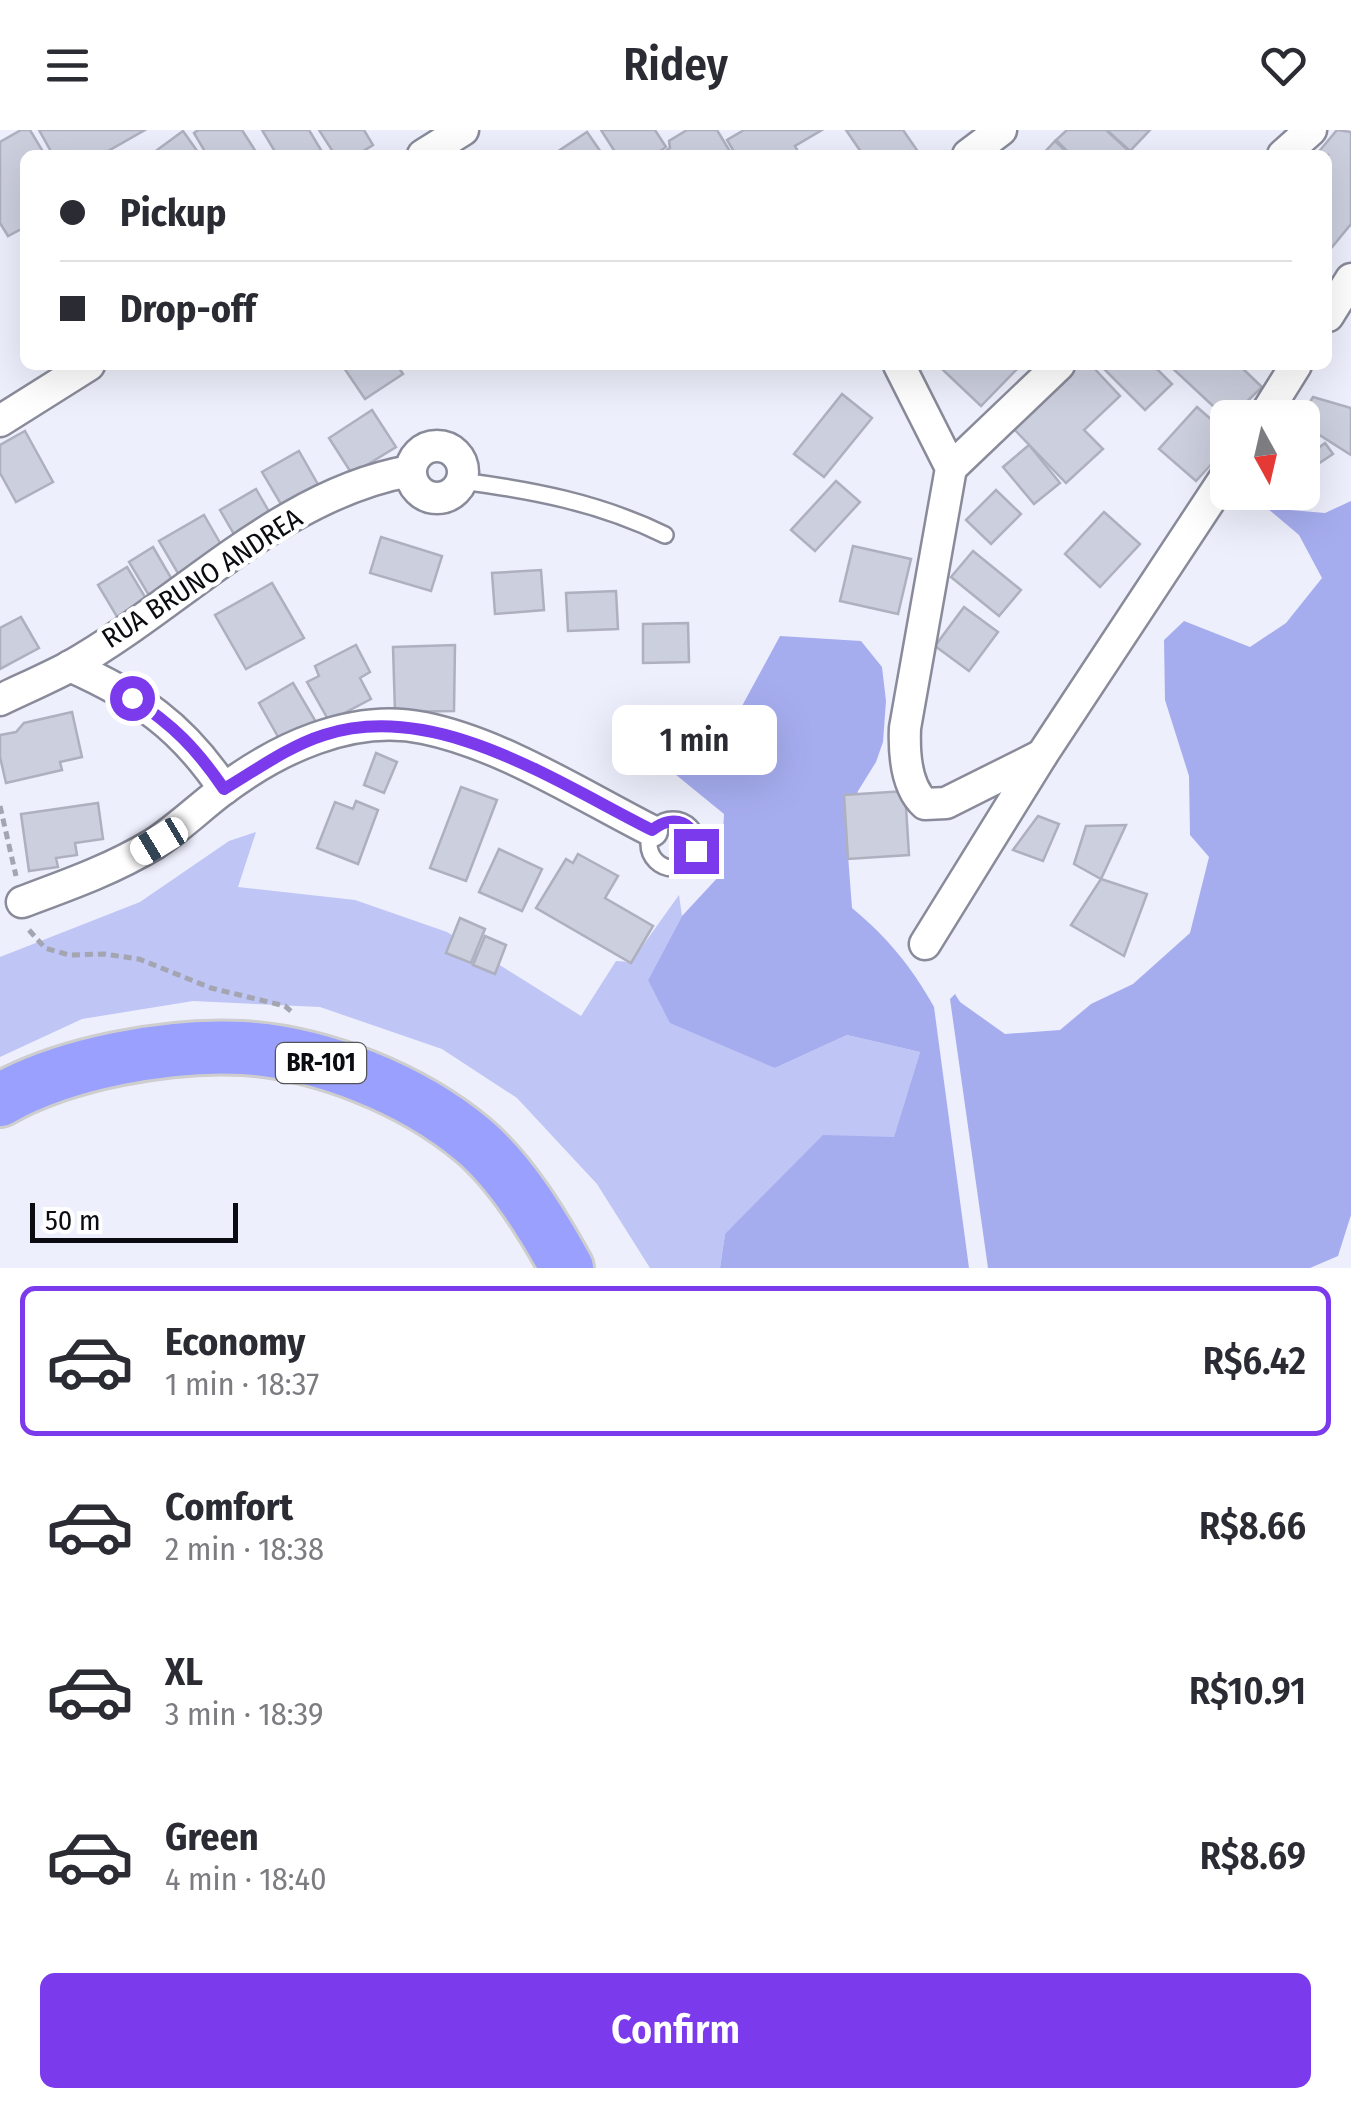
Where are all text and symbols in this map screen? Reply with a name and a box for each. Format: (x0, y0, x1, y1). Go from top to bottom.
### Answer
icon: menu (40, 38, 95, 93)
text: Ridey (623, 38, 728, 92)
icon: heart (1256, 38, 1311, 93)
text: Pickup (120, 190, 226, 236)
text: Drop-off (120, 286, 256, 332)
north arrow (1210, 400, 1320, 510)
map controls (1210, 400, 1320, 510)
street label: RUA BRUNO ANDREA (96, 501, 308, 655)
route start (110, 676, 155, 721)
callout: 1 min (614, 706, 778, 776)
text: 1 min (660, 721, 729, 759)
car (126, 813, 192, 869)
route end (674, 829, 719, 874)
road number: BR-101 (276, 1043, 366, 1083)
scale bar (30, 1198, 238, 1242)
text: 50 m (45, 1204, 101, 1237)
icon: car (45, 1316, 135, 1406)
text: Economy (165, 1319, 305, 1365)
text: R$6.42 (1203, 1338, 1306, 1384)
text: 1 min · 18:37 (165, 1365, 319, 1403)
icon: car (45, 1481, 135, 1571)
text: Comfort (165, 1484, 293, 1530)
text: R$8.66 (1199, 1503, 1306, 1549)
text: 2 min · 18:38 (165, 1530, 324, 1568)
icon: car (45, 1646, 135, 1736)
text: XL (165, 1649, 203, 1695)
text: R$10.91 (1189, 1668, 1306, 1714)
text: 3 min · 18:39 (165, 1695, 324, 1733)
icon: car (45, 1811, 135, 1901)
text: Green (165, 1814, 259, 1860)
text: R$8.69 (1200, 1833, 1306, 1879)
text: 4 min · 18:40 (165, 1860, 327, 1898)
button: Confirm (40, 1973, 1311, 2088)

